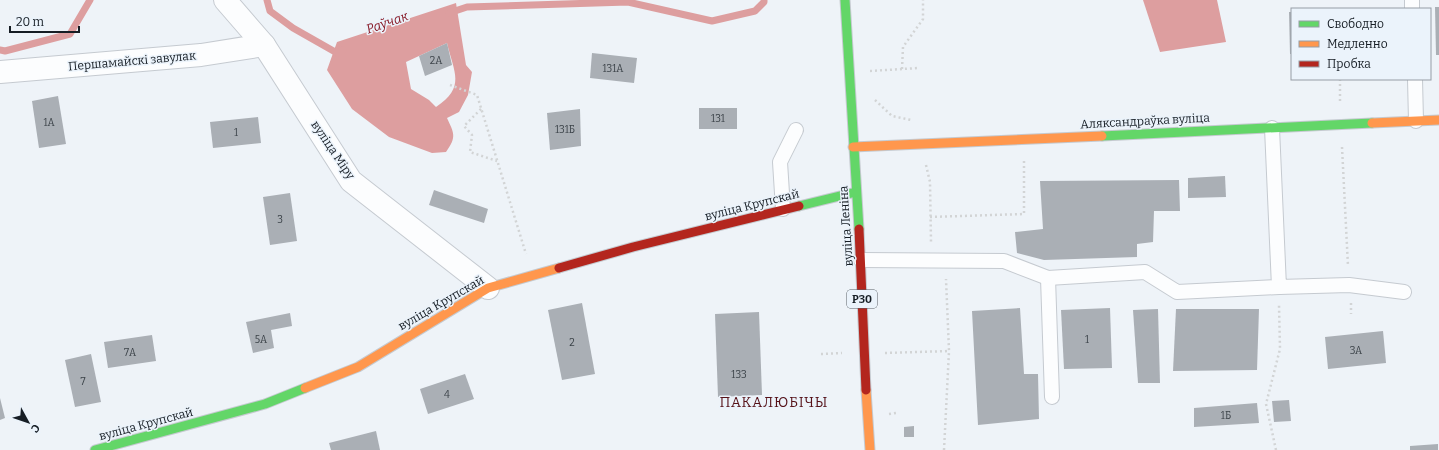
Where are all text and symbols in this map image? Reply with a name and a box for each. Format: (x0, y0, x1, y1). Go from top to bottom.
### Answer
scale bar (10, 8, 79, 34)
water label: Раўчак (364, 8, 411, 37)
legend (1291, 8, 1431, 80)
text: 20 m (16, 15, 45, 29)
text: Свободно (1327, 17, 1384, 31)
text: Медленно (1327, 37, 1388, 51)
street label: Першамайскі завулак (68, 48, 196, 74)
house number: 2А (430, 55, 443, 67)
text: Пробка (1327, 57, 1371, 71)
house number: 131А (603, 63, 624, 75)
street label: Аляксандраўка вуліца (1080, 111, 1211, 131)
house number: 131 (711, 113, 725, 125)
house number: 1А (43, 117, 55, 129)
street label: вуліца Міру (308, 118, 358, 182)
house number: 131Б (555, 124, 575, 136)
house number: 1 (234, 127, 238, 139)
street label: вуліца Леніна (836, 185, 856, 267)
street label: вуліца Крупскай (703, 187, 801, 223)
house number: 3 (277, 214, 283, 226)
street label: вуліца Крупскай (396, 273, 486, 333)
road number: Р30 (847, 290, 877, 308)
house number: 5А (255, 334, 268, 346)
house number: 1 (1085, 334, 1089, 346)
house number: 2 (569, 337, 575, 349)
house number: 3А (1350, 345, 1363, 357)
house number: 7А (124, 347, 137, 359)
house number: 133 (731, 369, 747, 381)
house number: 7 (80, 376, 86, 388)
house number: 4 (444, 389, 450, 401)
district label: ПАКАЛЮБІЧЫ (719, 394, 829, 411)
north arrow (8, 402, 48, 442)
street label: вуліца Крупскай (98, 405, 195, 443)
house number: 1Б (1221, 410, 1231, 422)
text: С (28, 421, 42, 435)

